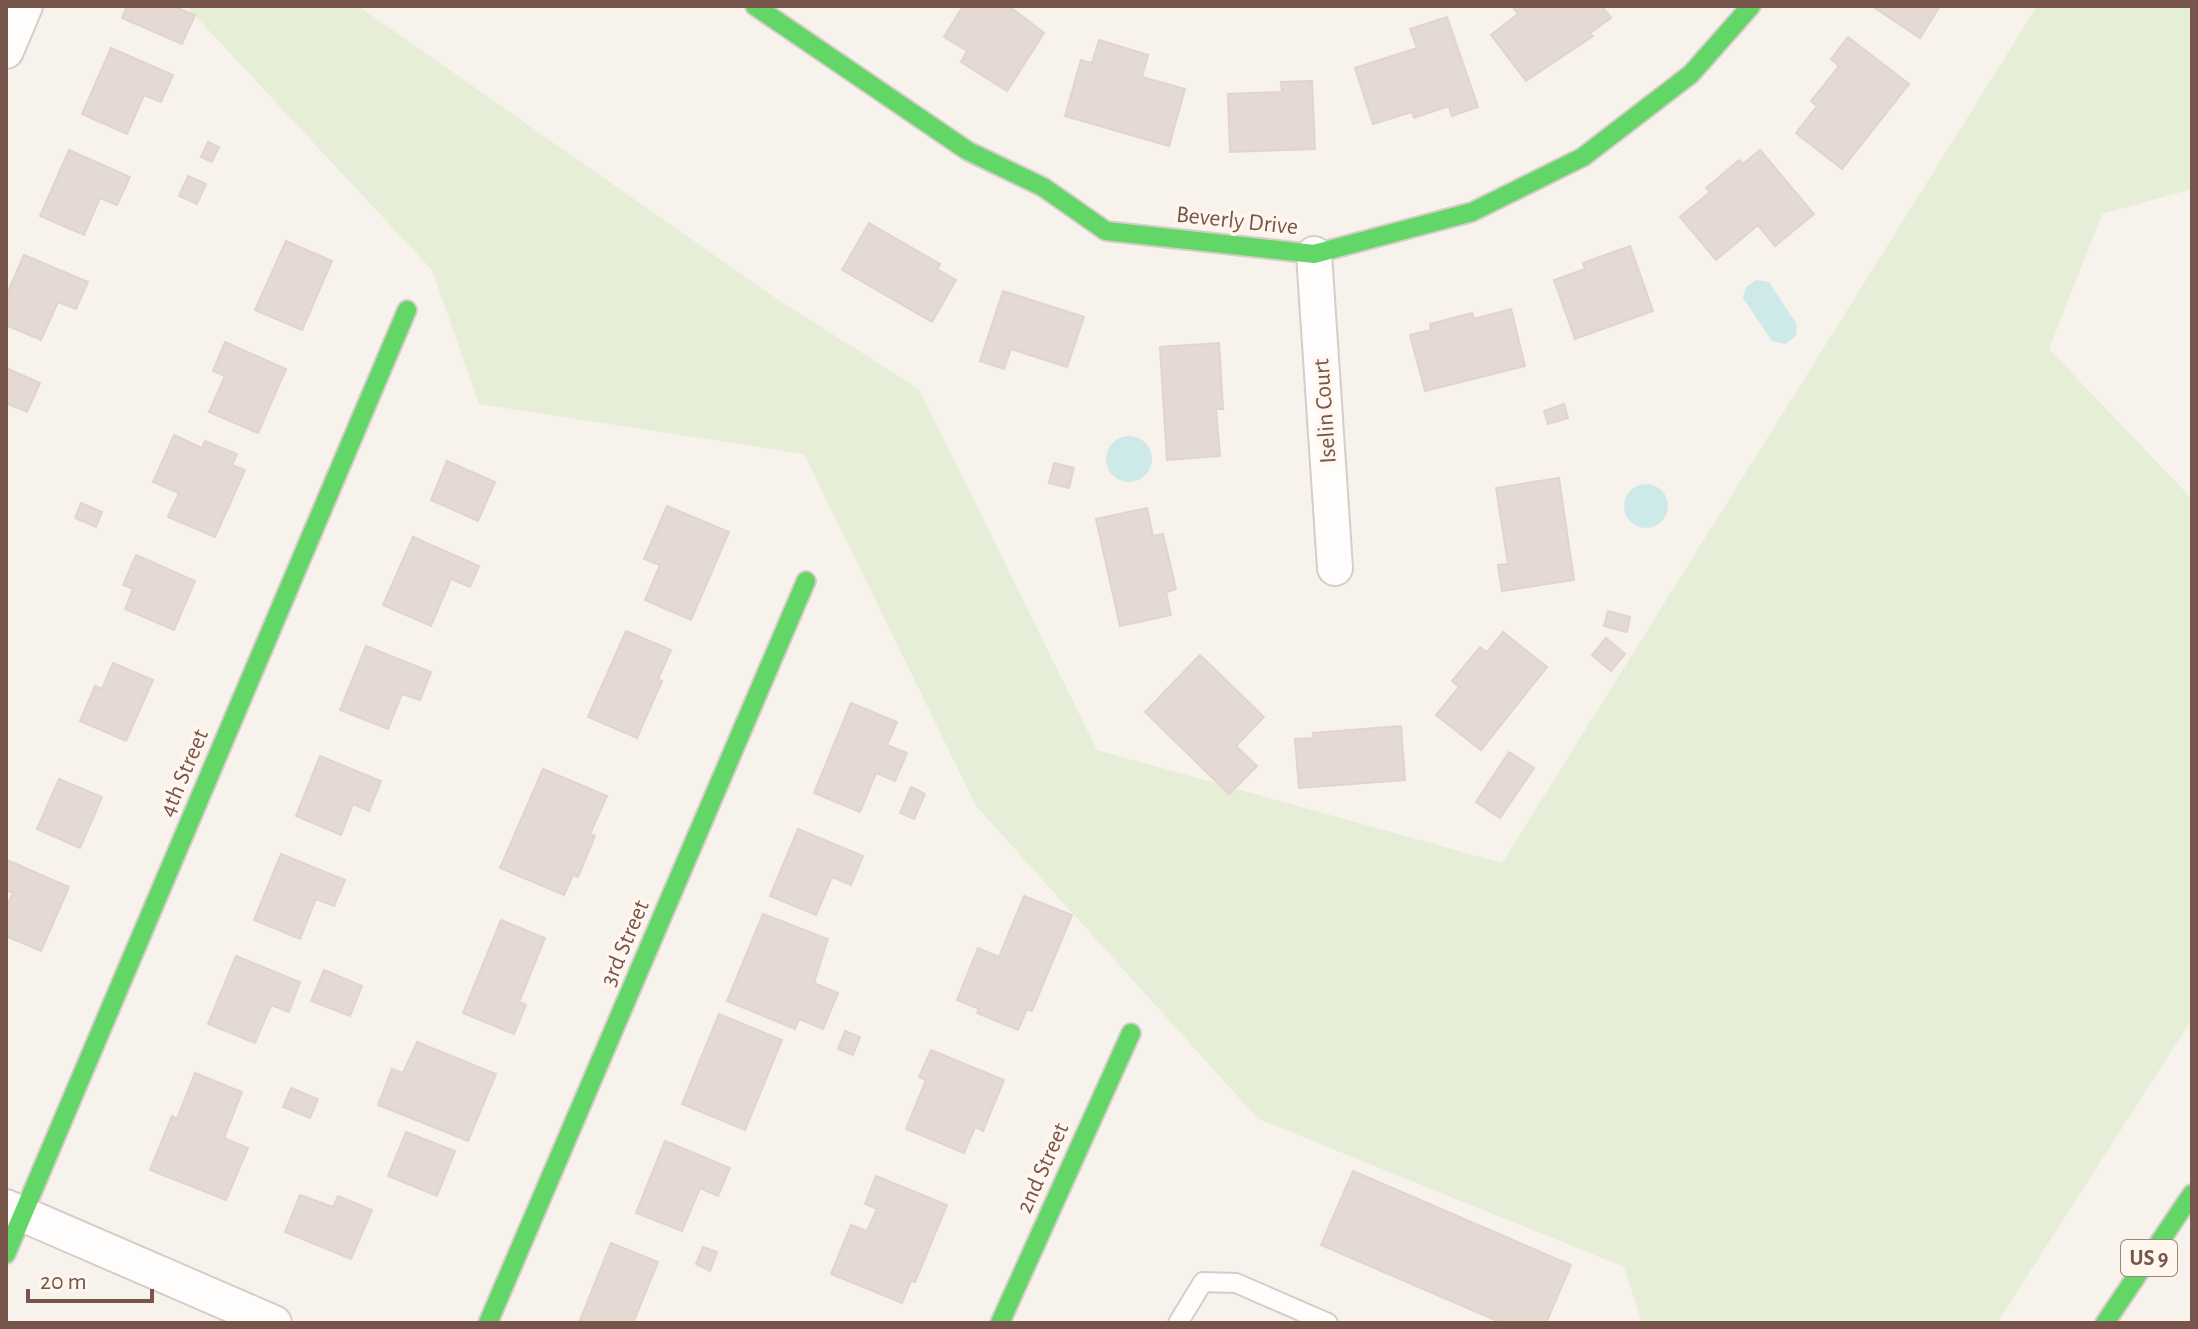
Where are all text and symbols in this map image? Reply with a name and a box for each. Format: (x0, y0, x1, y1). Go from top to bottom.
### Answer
street label: Beverly Drive (1175, 203, 1299, 239)
street label: Iselin Court (1309, 357, 1341, 464)
street label: 4th Street (155, 726, 213, 820)
street label: 3rd Street (596, 896, 654, 989)
street label: 2nd Street (1012, 1119, 1074, 1217)
road number: US 9 (2121, 1240, 2177, 1276)
scale bar (28, 1253, 152, 1303)
text: 20 m (40, 1270, 87, 1294)

